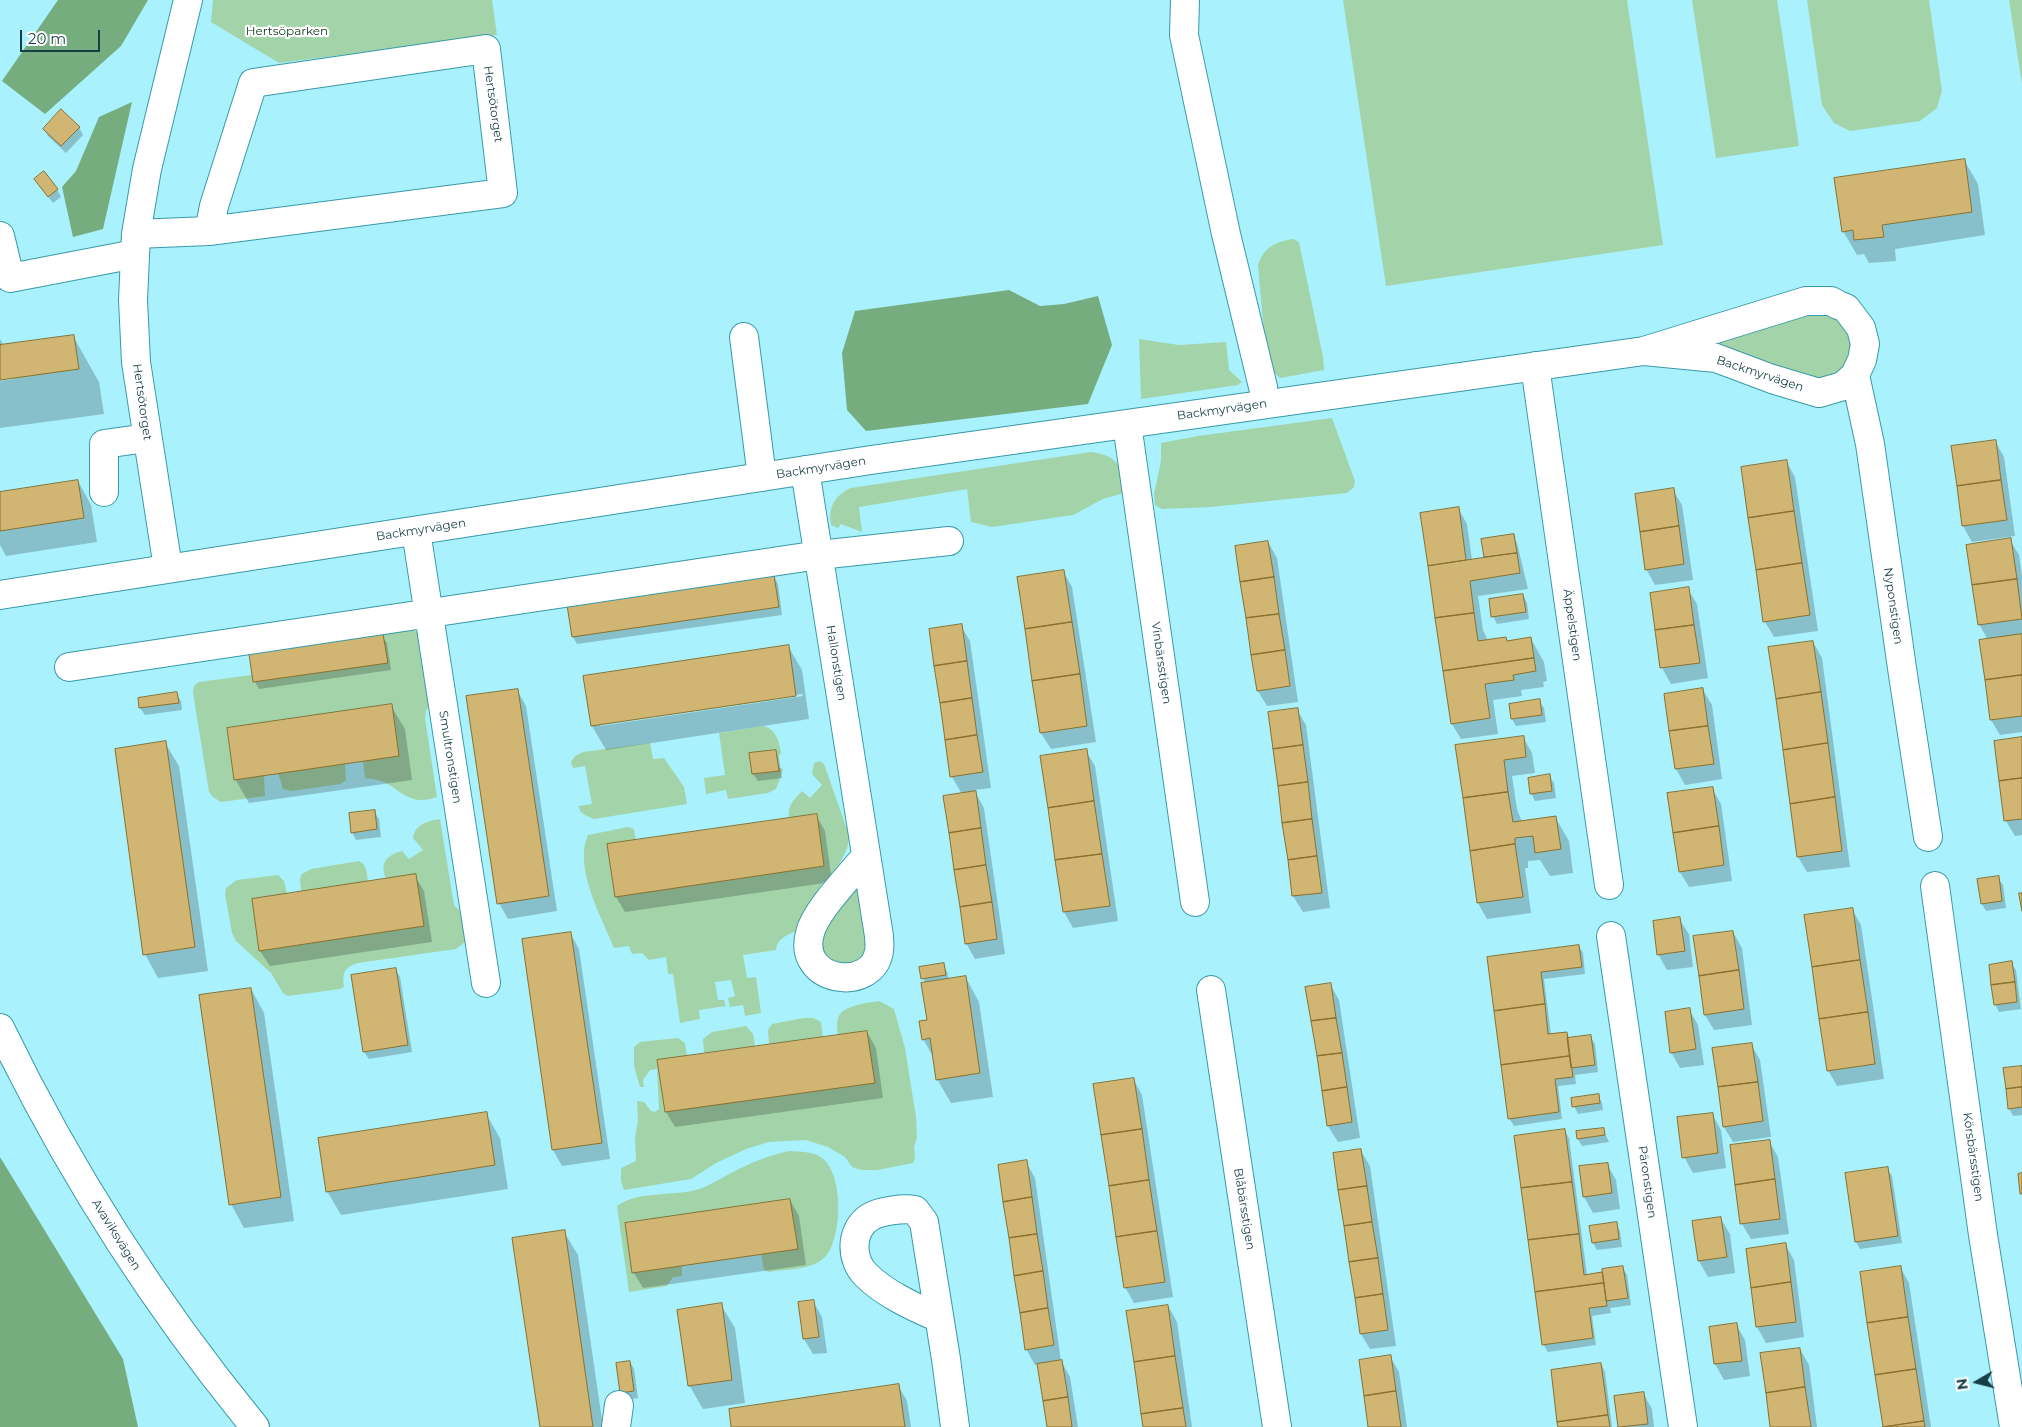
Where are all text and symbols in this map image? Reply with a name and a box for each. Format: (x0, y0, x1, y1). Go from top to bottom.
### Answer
scale bar (22, 20, 102, 52)
park label: Hertsöparken (246, 24, 328, 38)
text: 20 m (28, 29, 66, 48)
street label: Hertsötorget (480, 65, 506, 143)
street label: Backmyrvägen (1715, 353, 1805, 395)
street label: Hertsötorget (129, 363, 155, 441)
street label: Backmyrvägen (1176, 397, 1268, 423)
street label: Backmyrvägen (775, 454, 867, 482)
street label: Backmyrvägen (375, 516, 467, 544)
street label: Nyponstigen (1880, 567, 1906, 645)
street label: Äppelstigen (1560, 588, 1584, 662)
street label: Vinbärsstigen (1148, 621, 1174, 705)
street label: Hallonstigen (823, 624, 849, 702)
street label: Smultronstigen (436, 709, 464, 805)
street label: Körsbärsstigen (1960, 1112, 1986, 1202)
street label: Päronstigen (1635, 1145, 1659, 1219)
street label: Blåbärsstigen (1230, 1167, 1258, 1251)
street label: Avaviksvägen (88, 1197, 144, 1273)
north arrow (1952, 1357, 2002, 1407)
text: N (1952, 1377, 1972, 1391)

